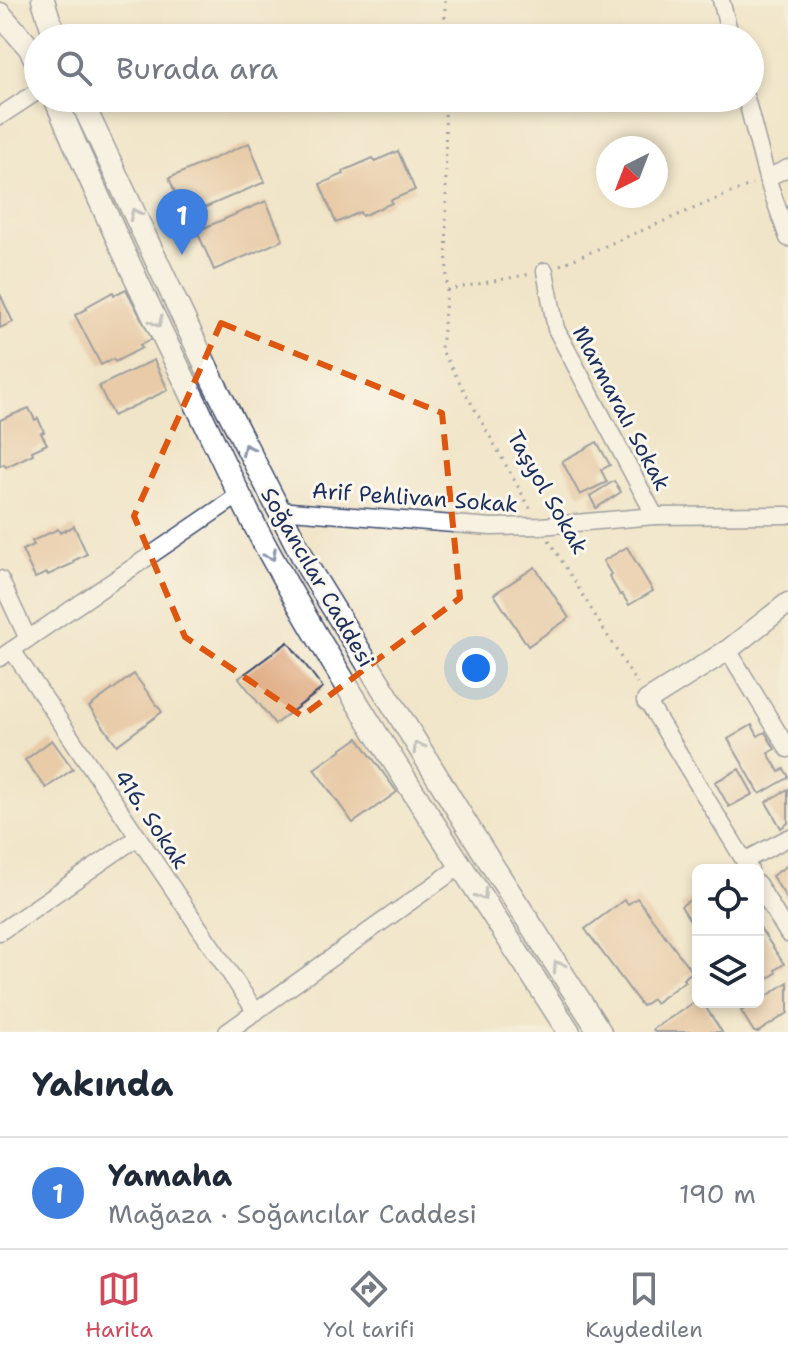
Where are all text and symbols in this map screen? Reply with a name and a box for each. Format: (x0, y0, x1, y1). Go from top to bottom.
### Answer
search box (24, 24, 764, 112)
icon: search (52, 46, 96, 90)
text: Burada ara (116, 48, 278, 89)
north arrow (596, 136, 668, 208)
pin: 1 (156, 189, 208, 255)
one-way arrow (129, 208, 145, 223)
one-way arrow (147, 314, 163, 328)
street label: Marmaralı Sokak (566, 321, 677, 496)
street label: Taşyol Sokak (500, 425, 595, 559)
one-way arrow (242, 442, 257, 457)
street label: Arif Pehlivan Sokak (311, 476, 519, 519)
street label: Soğancılar Caddesi (254, 482, 381, 672)
one-way arrow (261, 547, 277, 561)
your location (456, 648, 496, 688)
one-way arrow (413, 741, 428, 756)
street label: 416. Sokak (108, 764, 195, 875)
map controls (692, 864, 764, 1008)
button: locate (692, 864, 764, 936)
one-way arrow (472, 887, 487, 901)
button: layers (692, 936, 764, 1008)
one-way arrow (552, 961, 567, 975)
text: Yakında (32, 1061, 174, 1107)
text: Yamaha (108, 1155, 232, 1196)
text: 1 (52, 1176, 64, 1211)
text: 190 m (679, 1176, 756, 1211)
text: Mağaza · Soğancılar Caddesi (108, 1196, 477, 1231)
tab: Harita (85, 1267, 153, 1344)
tab: Yol tarifi (323, 1267, 415, 1344)
tab: Kaydedilen (585, 1267, 703, 1344)

